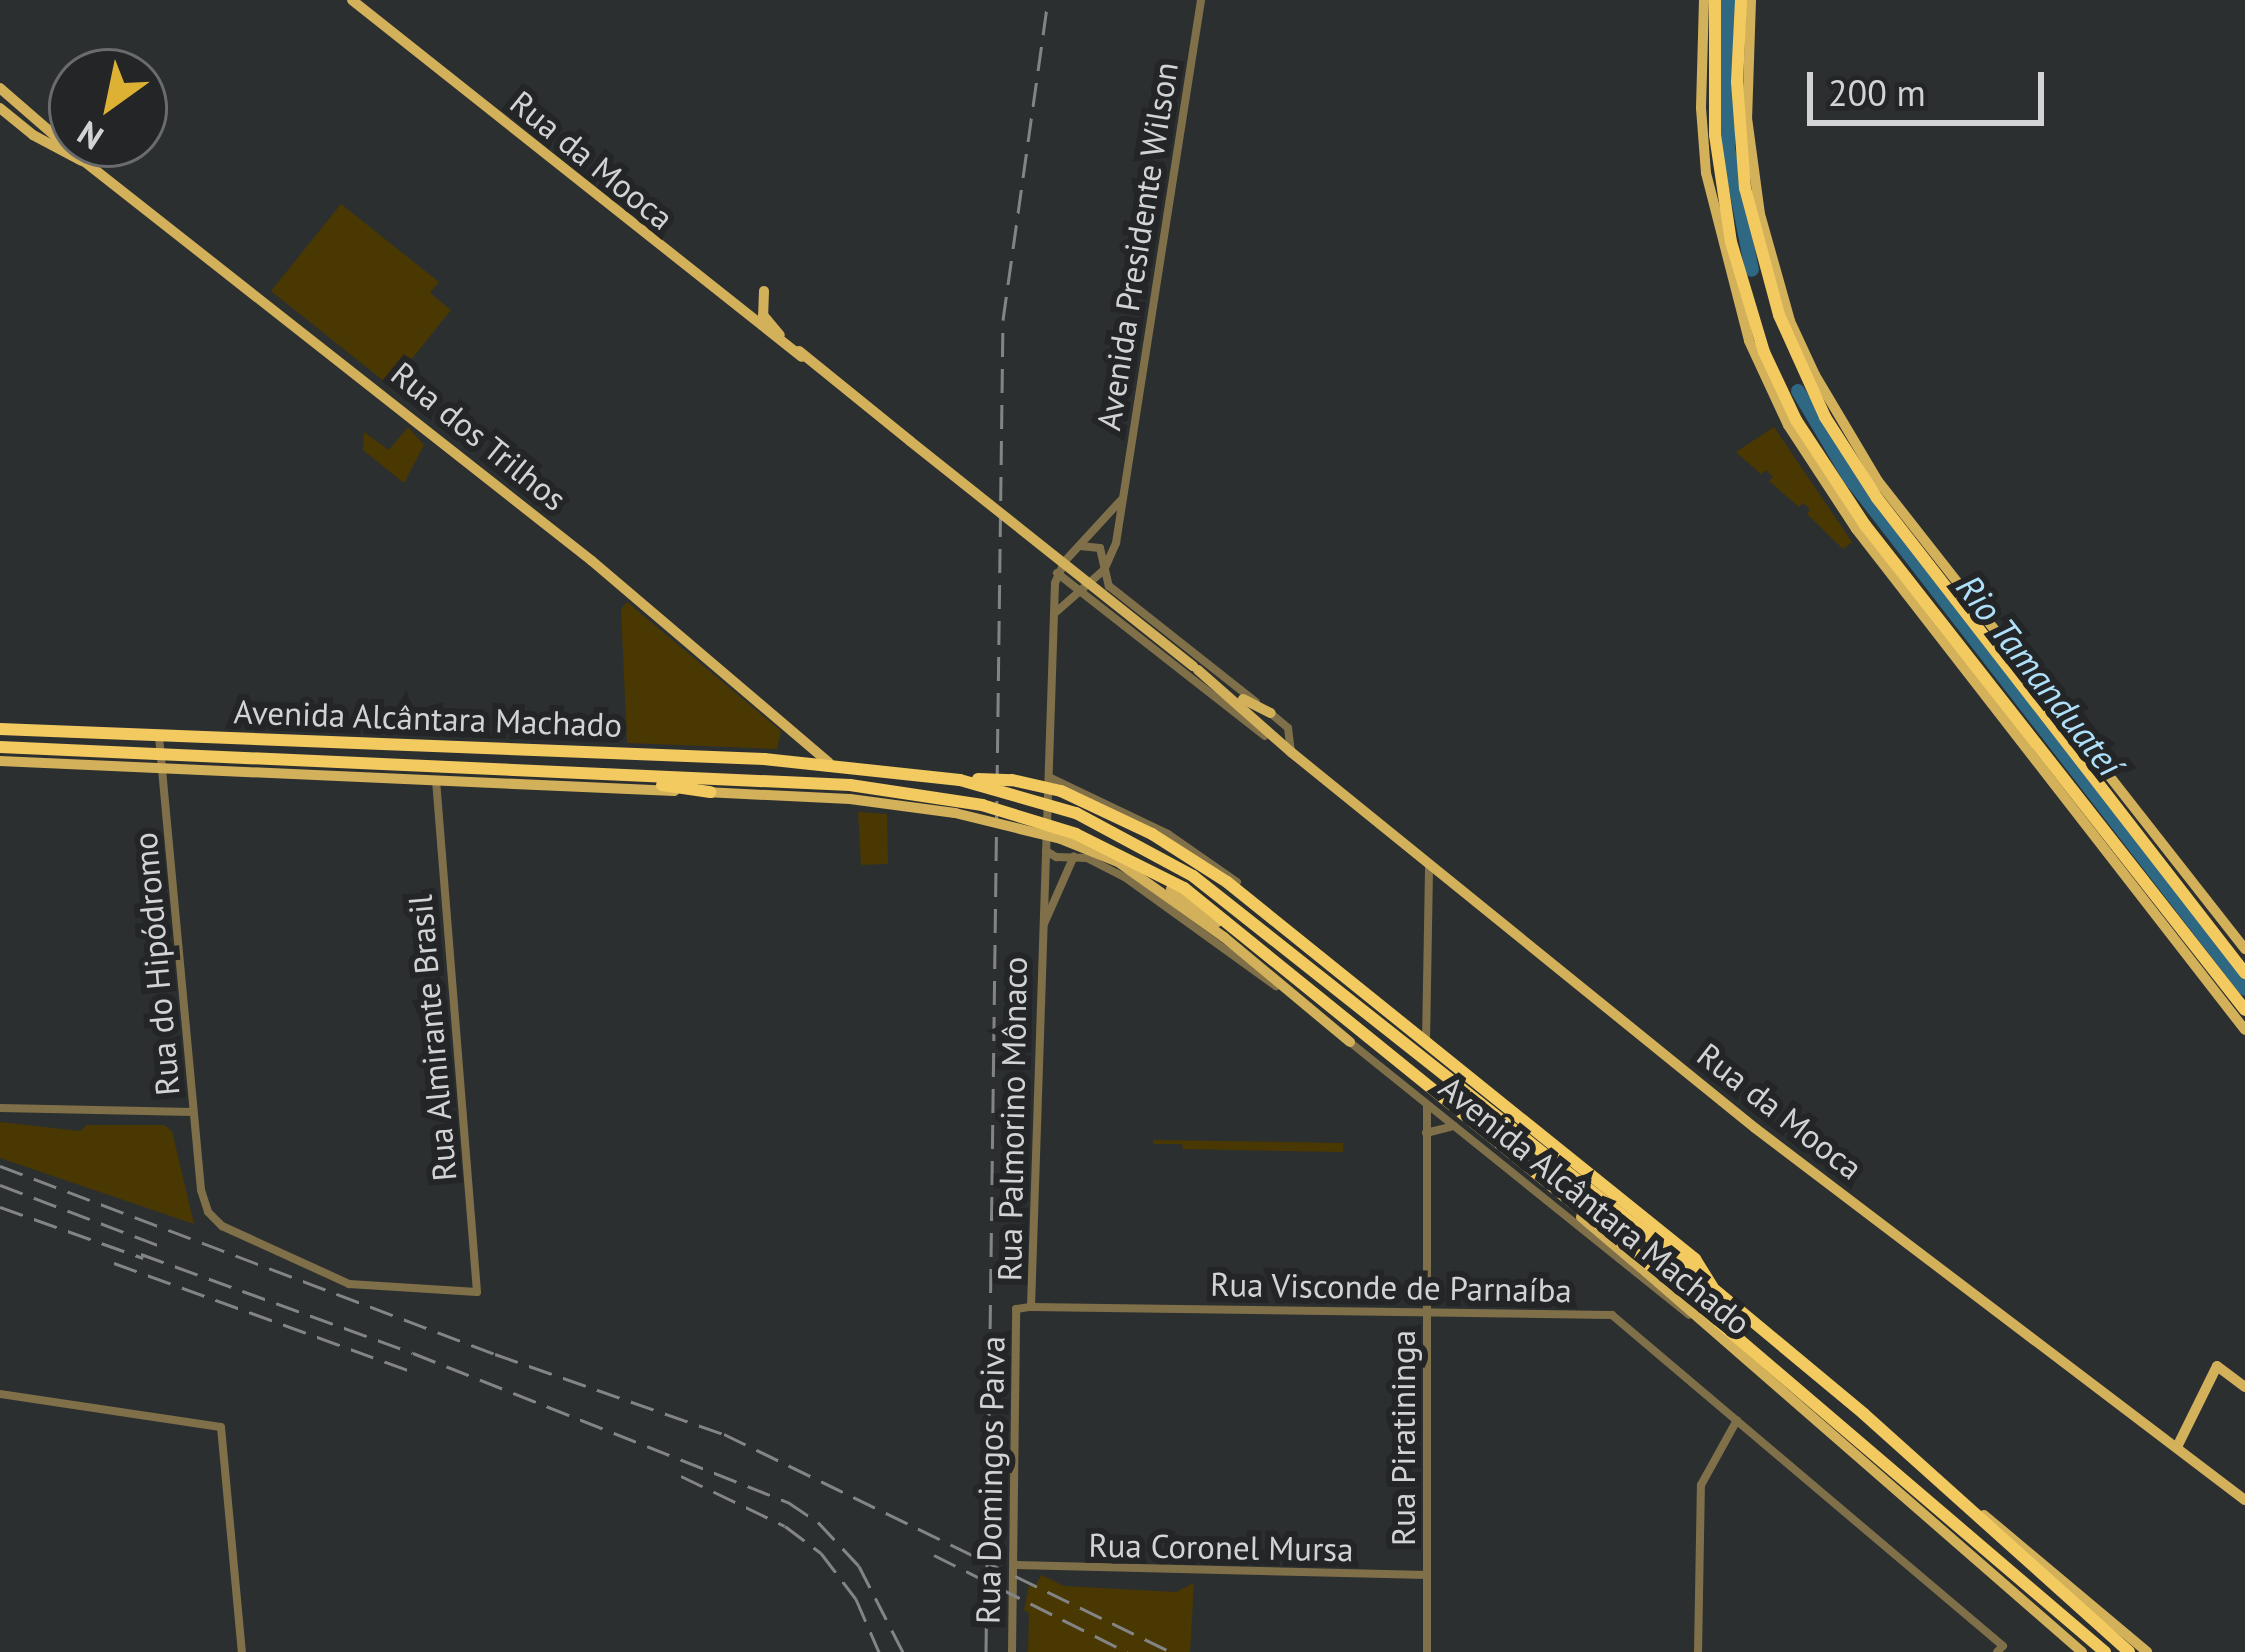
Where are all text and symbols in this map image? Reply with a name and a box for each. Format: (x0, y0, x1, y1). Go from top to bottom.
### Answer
north arrow (48, 48, 168, 168)
scale bar (1813, 48, 2050, 122)
street label: Avenida Presidente Wilson (1088, 59, 1186, 433)
text: 200 m (1828, 69, 1926, 116)
street label: Rua da Mooca (503, 82, 681, 238)
text: N (69, 112, 111, 160)
street label: Rua dos Trilhos (383, 353, 575, 519)
water label: Rio Tamanduateí (1948, 565, 2132, 785)
street label: Avenida Alcântara Machado (233, 691, 623, 745)
street label: Rua do Hipódromo (125, 831, 187, 1097)
street label: Rua Almirante Brasil (400, 893, 464, 1183)
street label: Rua Palmorino Mônaco (989, 956, 1035, 1282)
street label: Rua da Mooca (1690, 1034, 1870, 1188)
street label: Avenida Alcântara Machado (1431, 1067, 1759, 1343)
street label: Rua Visconde de Parnaíba (1209, 1264, 1573, 1310)
street label: Rua Piratininga (1383, 1330, 1423, 1546)
street label: Rua Domingos Paiva (968, 1336, 1012, 1624)
street label: Rua Coronel Mursa (1088, 1525, 1354, 1569)

